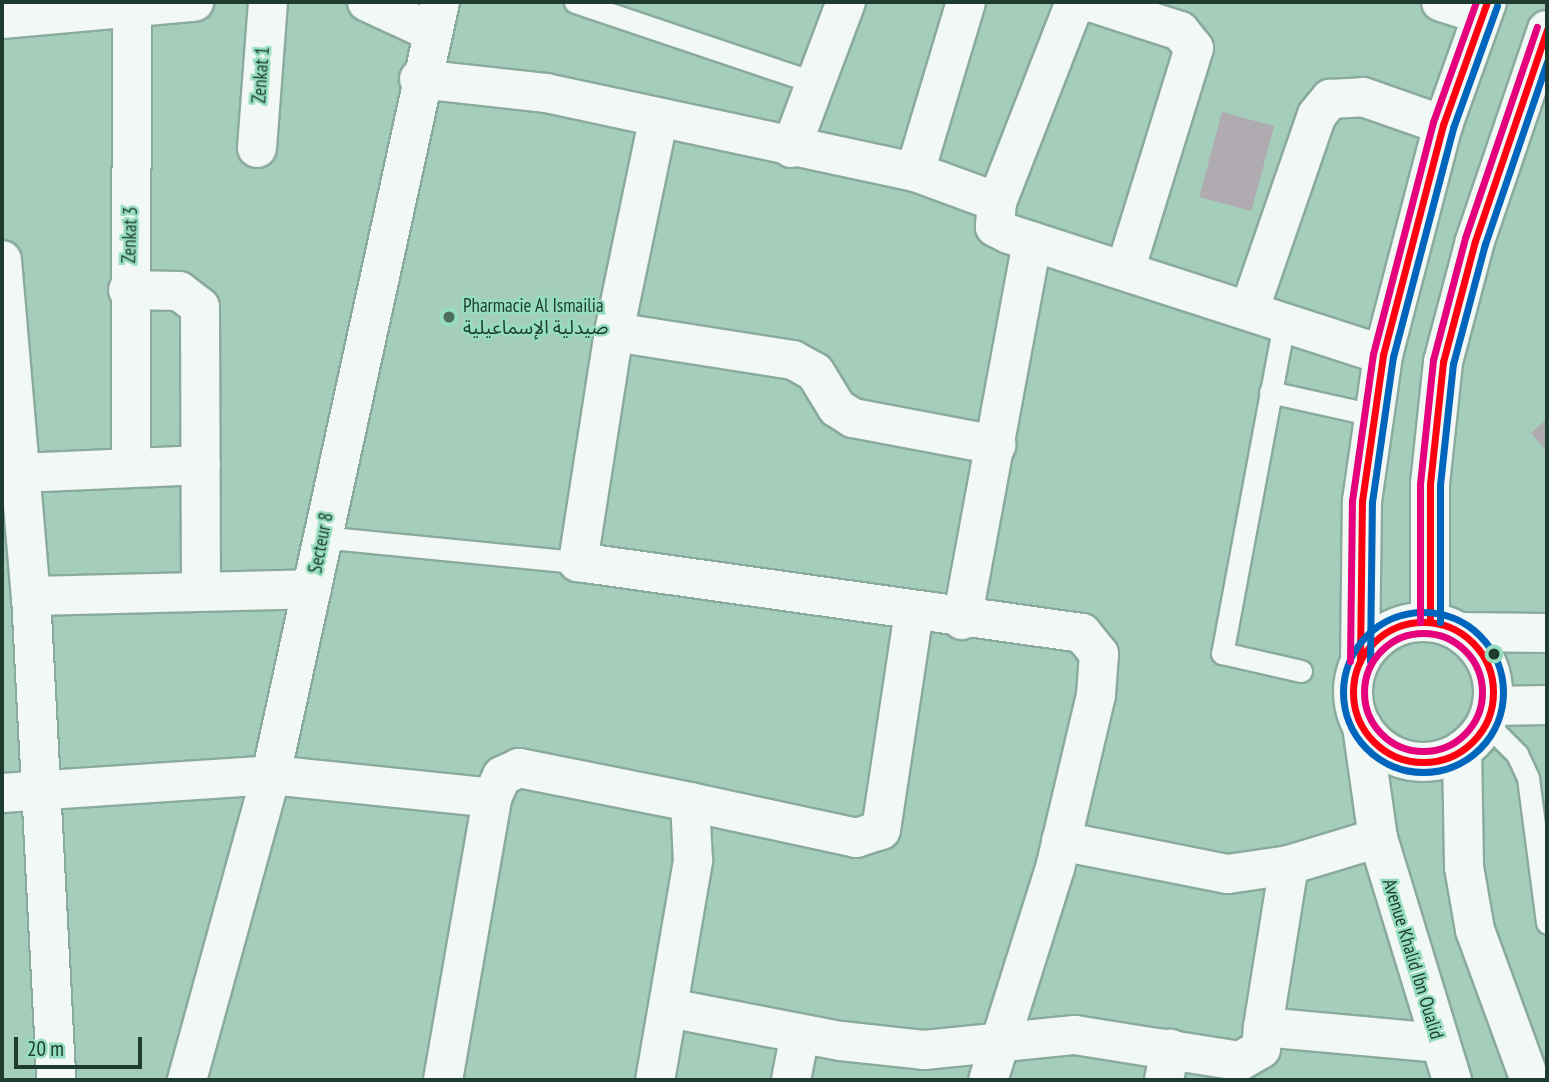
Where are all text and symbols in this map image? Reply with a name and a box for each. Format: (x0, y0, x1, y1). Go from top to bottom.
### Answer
street label: Zenkat 1 (248, 46, 274, 104)
street label: Zenkat 3 (118, 206, 142, 264)
place label: Pharmacie Al Ismailia صيدلية الإسماعيلية (463, 295, 608, 339)
marker: Pharmacie Al Ismailia صيدلية الإسماعيلية (441, 309, 457, 325)
street label: Secteur 8 (304, 511, 338, 575)
unlabelled marker (1487, 647, 1501, 661)
street label: Avenue Khalid Ibn Oualid (1378, 876, 1448, 1042)
scale bar (18, 1023, 145, 1066)
text: 20 m (27, 1035, 64, 1062)

